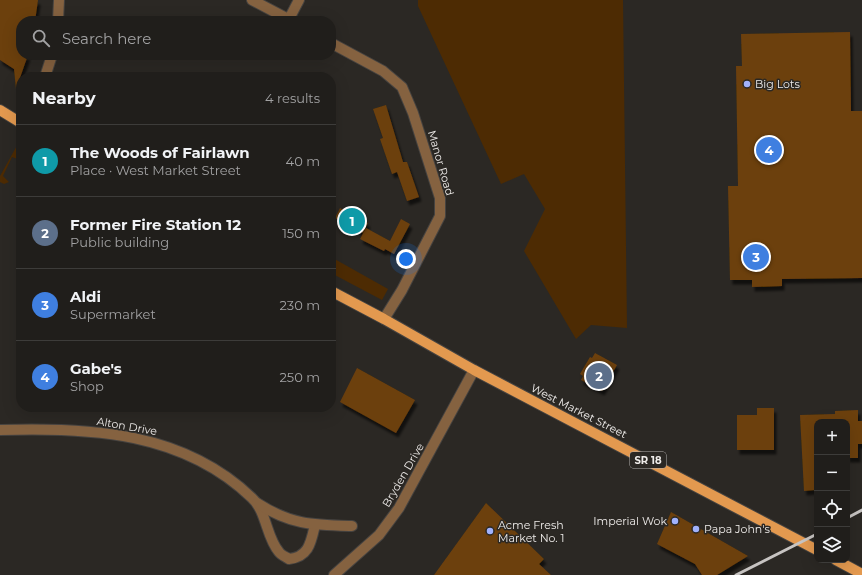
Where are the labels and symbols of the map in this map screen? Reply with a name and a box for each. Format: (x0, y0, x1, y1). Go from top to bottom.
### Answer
place label: Big Lots (755, 77, 800, 91)
marker: Big Lots (742, 79, 752, 89)
street label: Manor Road (425, 129, 457, 197)
pin: 4 (756, 135, 782, 165)
pin: 1 (339, 206, 365, 236)
pin: 3 (743, 242, 769, 272)
your location (396, 249, 416, 269)
pin: 2 (586, 361, 612, 391)
street label: West Market Street (529, 381, 630, 442)
street label: Alton Drive (96, 414, 159, 438)
street label: Bryden Drive (379, 440, 427, 510)
road number: SR 18 (630, 452, 666, 468)
place label: Imperial Wok (593, 514, 667, 528)
marker: Imperial Wok (670, 516, 680, 526)
place label: Acme Fresh Market No. 1 (498, 518, 565, 545)
place label: Papa John's (704, 522, 771, 536)
marker: Papa John's (691, 524, 701, 534)
marker: Acme Fresh Market No. 1 (485, 526, 495, 536)

